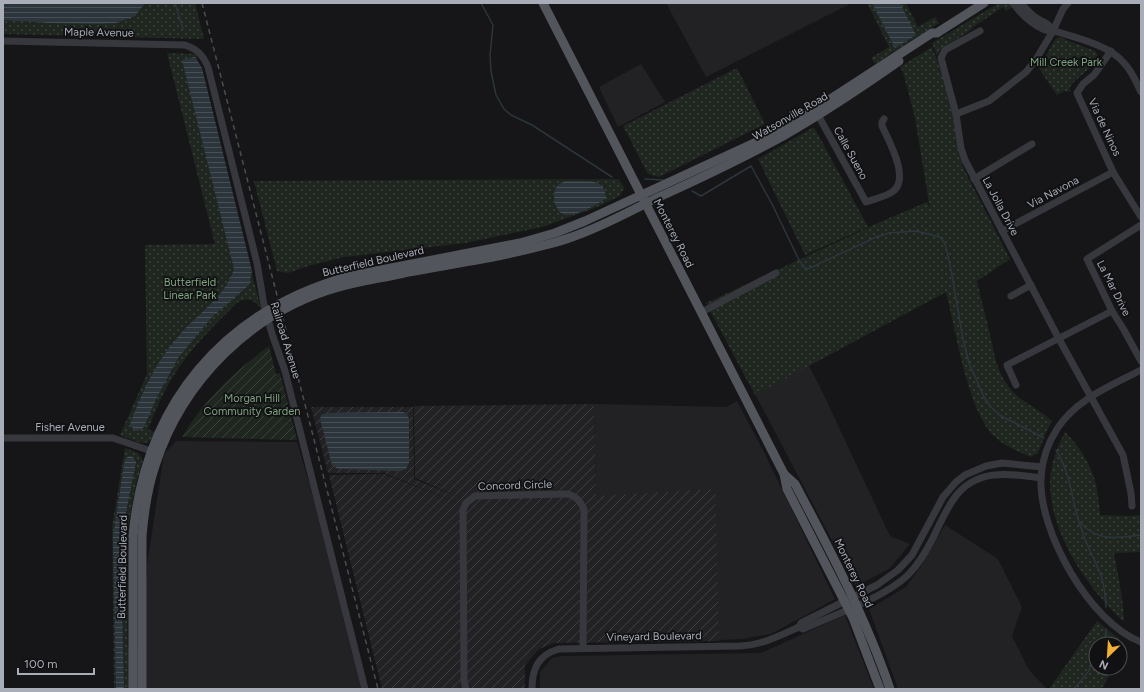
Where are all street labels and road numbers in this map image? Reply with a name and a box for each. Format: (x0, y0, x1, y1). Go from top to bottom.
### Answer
street label: Maple Avenue (64, 25, 134, 40)
street label: Watsonville Road (750, 90, 830, 143)
street label: Via de Ninos (1085, 96, 1124, 158)
street label: Calle Sueno (831, 124, 870, 182)
street label: Via Navona (1025, 173, 1081, 211)
street label: La Jolla Drive (980, 175, 1021, 238)
street label: Monterey Road (651, 197, 696, 270)
street label: Butterfield Boulevard (321, 243, 425, 280)
street label: La Mar Drive (1094, 258, 1133, 318)
street label: Railroad Avenue (268, 300, 303, 380)
street label: Fisher Avenue (35, 421, 105, 434)
street label: Concord Circle (478, 478, 552, 493)
street label: Butterfield Boulevard (115, 515, 130, 619)
street label: Monterey Road (831, 536, 876, 610)
street label: Vineyard Boulevard (606, 629, 702, 644)

